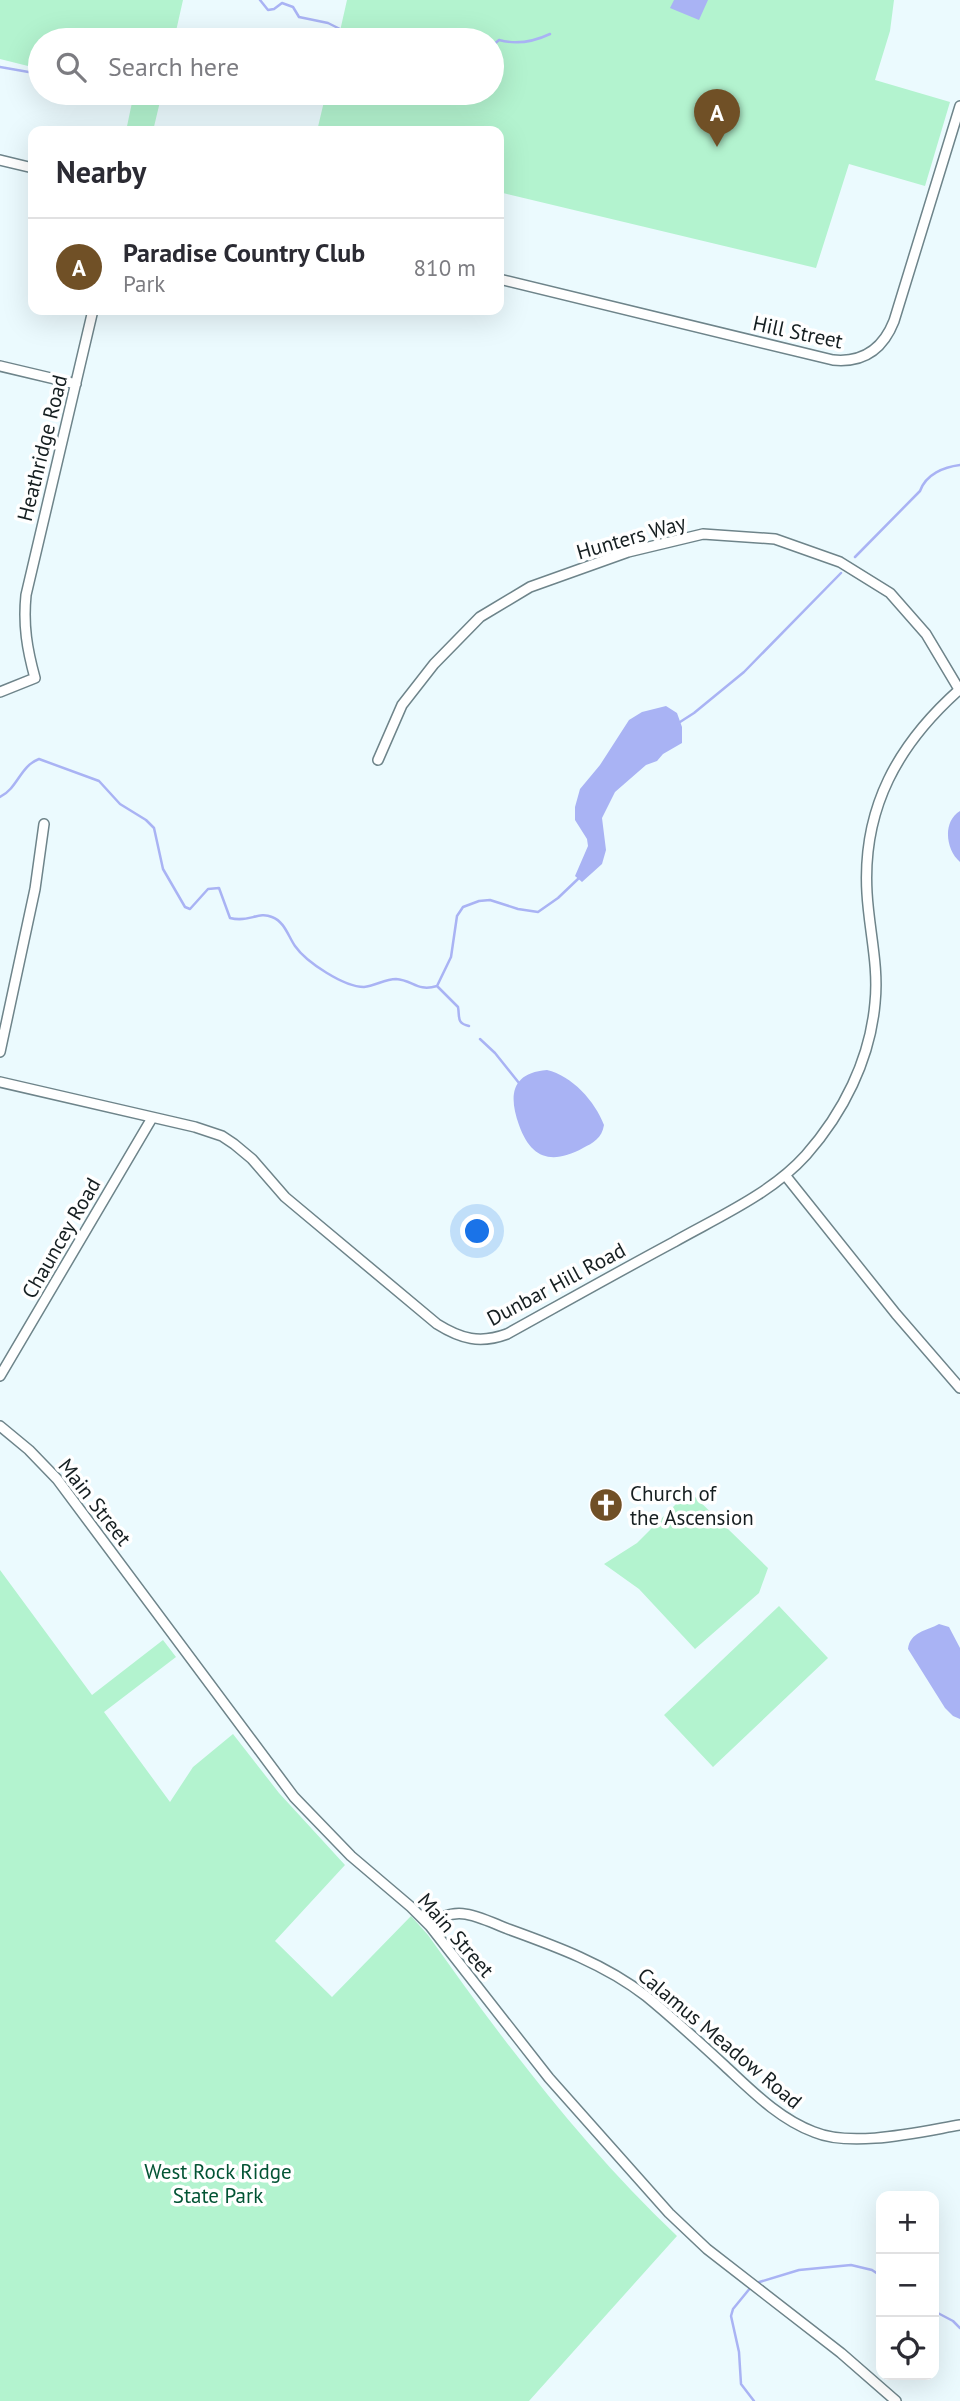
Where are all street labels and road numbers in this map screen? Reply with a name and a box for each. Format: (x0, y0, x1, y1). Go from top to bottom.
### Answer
street label: Hill Street (751, 309, 845, 355)
street label: Heathridge Road (11, 372, 73, 524)
street label: Hunters Way (573, 508, 689, 565)
street label: Chauncey Road (16, 1173, 106, 1303)
street label: Dunbar Hill Road (482, 1236, 630, 1332)
street label: Main Street (53, 1453, 137, 1551)
street label: Main Street (412, 1887, 500, 1983)
street label: Calamus Meadow Road (632, 1961, 808, 2115)

